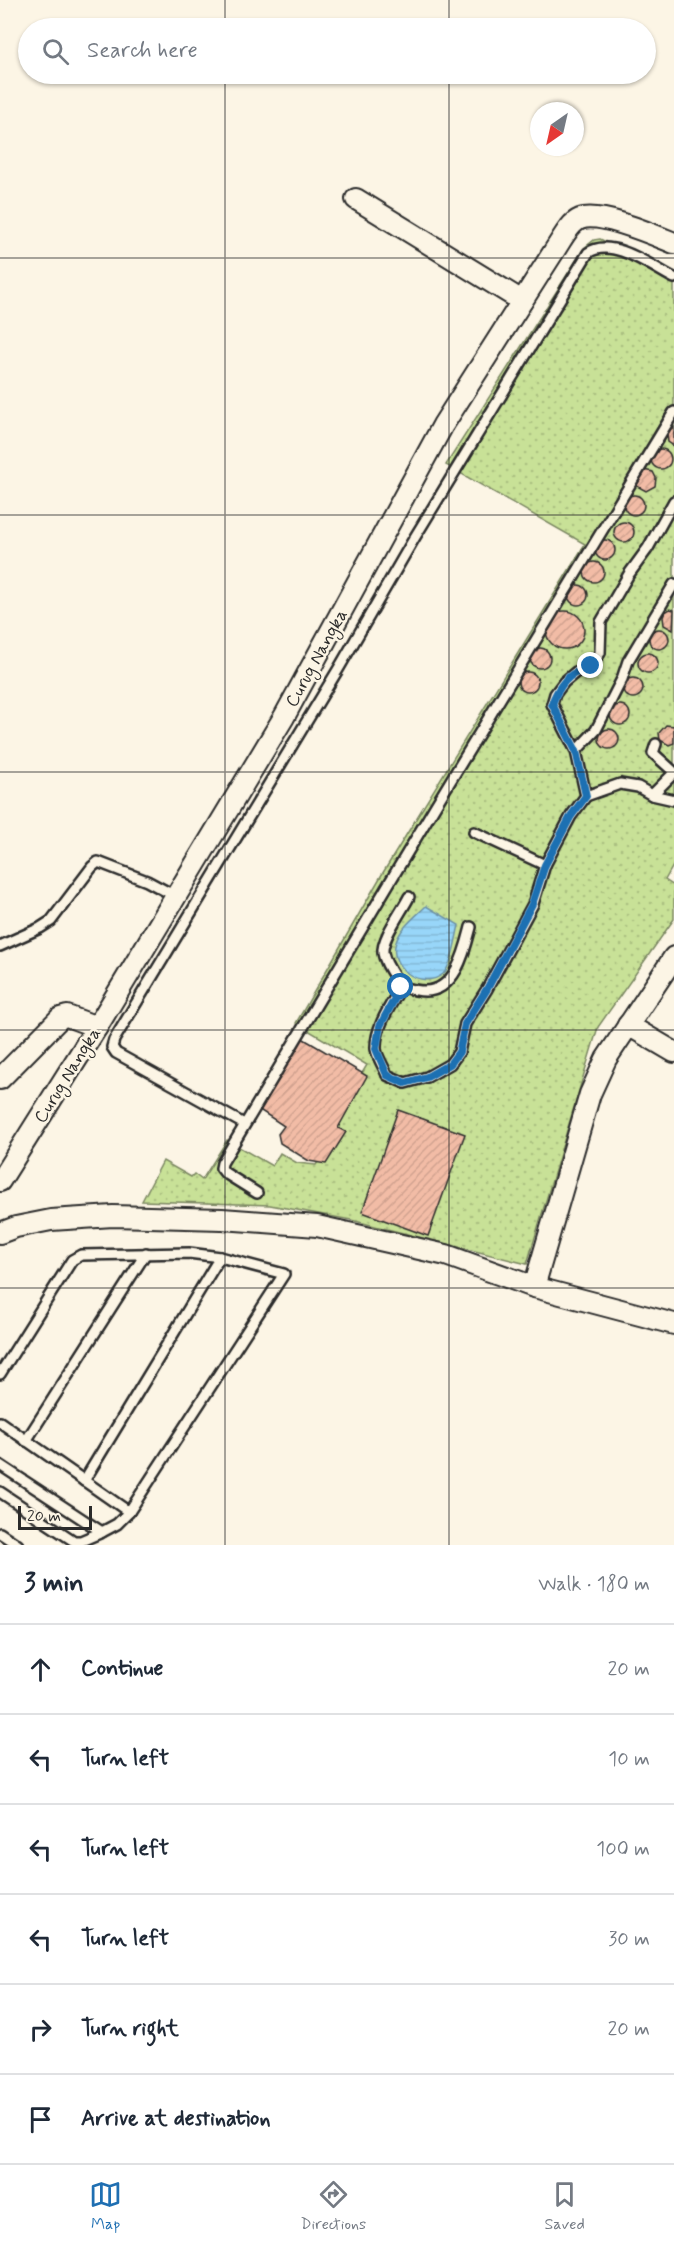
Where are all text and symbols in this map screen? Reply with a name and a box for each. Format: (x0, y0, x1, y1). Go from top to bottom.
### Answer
search box (18, 18, 656, 84)
icon: search (39, 35, 72, 68)
text: Search here (87, 37, 198, 65)
north arrow (530, 102, 584, 156)
street label: Curug Nangka (280, 605, 355, 712)
route end (577, 652, 603, 678)
route start (387, 973, 413, 999)
street label: Curug Nangka (29, 1023, 108, 1128)
scale bar (18, 1503, 92, 1530)
text: 20 m (27, 1506, 61, 1527)
text: 3 min (24, 1567, 84, 1601)
text: Walk · 180 m (538, 1571, 650, 1598)
icon: ahead (24, 1653, 57, 1686)
text: Continue (81, 1655, 163, 1683)
text: 20 m (607, 1656, 650, 1683)
icon: left (24, 1743, 57, 1776)
text: Turn left (81, 1745, 169, 1773)
text: 10 m (608, 1746, 650, 1773)
icon: left (24, 1833, 57, 1866)
text: Turn left (81, 1835, 169, 1863)
text: 100 m (596, 1836, 650, 1863)
icon: left (24, 1923, 57, 1956)
text: Turn left (81, 1925, 169, 1953)
text: 30 m (608, 1926, 650, 1953)
icon: right (24, 2013, 57, 2046)
text: Turn right (81, 2015, 179, 2043)
text: 20 m (607, 2016, 650, 2043)
icon: arrive (24, 2103, 57, 2136)
text: Arrive at destination (81, 2105, 271, 2133)
tab: Map (89, 2178, 122, 2235)
tab: Directions (300, 2178, 366, 2235)
tab: Saved (544, 2178, 585, 2235)

